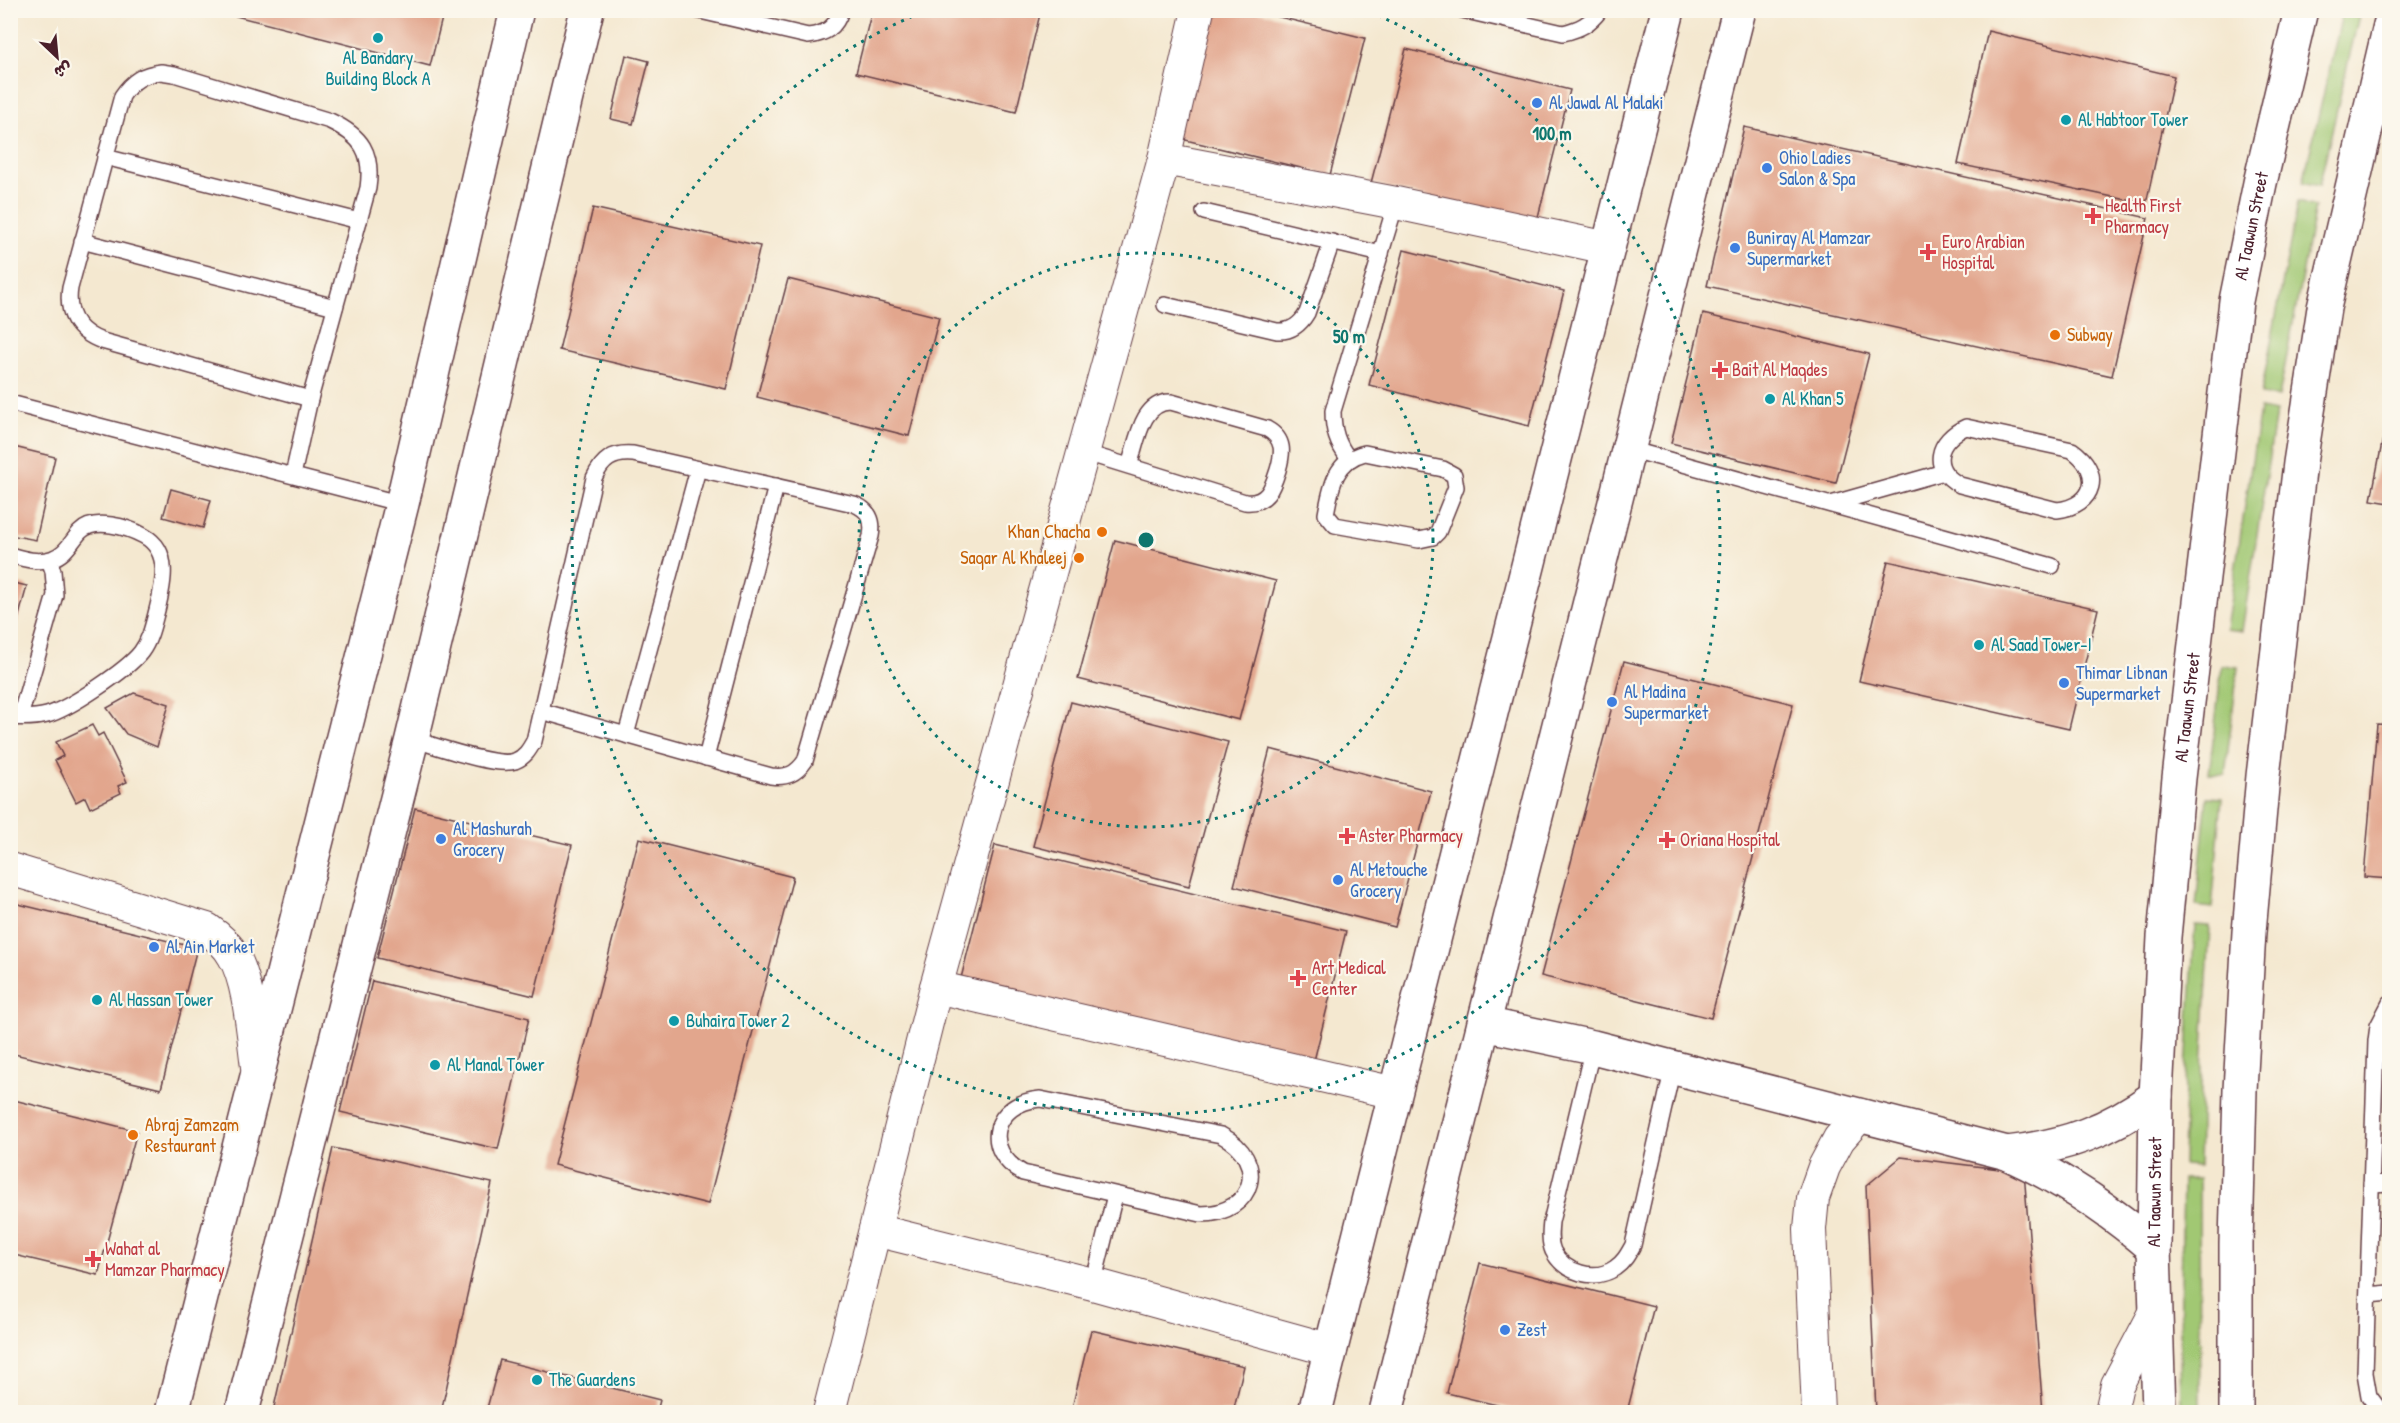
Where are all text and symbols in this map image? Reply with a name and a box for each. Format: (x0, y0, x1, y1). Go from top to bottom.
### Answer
north arrow (27, 27, 87, 87)
marker: Al Bandary Building Block A (371, 31, 385, 45)
place label: Al Bandary Building Block A (325, 45, 431, 91)
text: ش (51, 57, 76, 84)
place label: Al Jawal Al Malaki (1549, 90, 1664, 115)
marker: Al Jawal Al Malaki (1530, 96, 1544, 110)
place label: Al Habtoor Tower (2078, 107, 2189, 132)
marker: Al Habtoor Tower (2059, 113, 2073, 127)
text: 100 m (1532, 121, 1572, 146)
place label: Ohio Ladies Salon & Spa (1779, 145, 1855, 191)
marker: Ohio Ladies Salon & Spa (1760, 161, 1774, 175)
street label: Al Taawun Street (2228, 168, 2274, 282)
place label: Health First Pharmacy (2105, 193, 2182, 239)
marker: Health First Pharmacy (2086, 209, 2100, 223)
place label: Buniray Al Mamzar Supermarket (1747, 225, 1871, 271)
place label: Euro Arabian Hospital (1942, 229, 2025, 275)
marker: Buniray Al Mamzar Supermarket (1728, 241, 1742, 255)
marker: Euro Arabian Hospital (1919, 243, 1937, 261)
place label: Subway (2067, 322, 2113, 347)
text: 50 m (1333, 324, 1365, 349)
marker: Subway (2048, 328, 2062, 342)
place label: Bait Al Maqdes (1732, 357, 1828, 382)
marker: Bait Al Maqdes (1713, 363, 1727, 377)
place label: Al Khan 5 (1782, 386, 1844, 411)
marker: Al Khan 5 (1763, 392, 1777, 406)
place label: Khan Chacha (1008, 519, 1090, 544)
marker: Khan Chacha (1095, 525, 1109, 539)
centre of rings (1136, 530, 1156, 550)
place label: Saqar Al Khaleej (960, 545, 1067, 570)
marker: Saqar Al Khaleej (1072, 551, 1086, 565)
place label: Al Saad Tower-I (1991, 632, 2092, 657)
marker: Al Saad Tower-I (1972, 638, 1986, 652)
street label: Al Taawun Street (2168, 651, 2206, 764)
place label: Thimar Libnan Supermarket (2076, 660, 2168, 706)
marker: Thimar Libnan Supermarket (2057, 676, 2071, 690)
place label: Al Madina Supermarket (1624, 679, 1709, 725)
marker: Al Madina Supermarket (1605, 695, 1619, 709)
place label: Al Mashurah Grocery (453, 816, 532, 862)
place label: Aster Pharmacy (1359, 823, 1464, 848)
place label: Oriana Hospital (1680, 827, 1780, 852)
marker: Aster Pharmacy (1340, 829, 1354, 843)
marker: Oriana Hospital (1658, 831, 1676, 849)
marker: Al Mashurah Grocery (434, 832, 448, 846)
place label: Al Metouche Grocery (1350, 857, 1428, 903)
marker: Al Metouche Grocery (1331, 873, 1345, 887)
place label: Al Ain Market (166, 934, 255, 959)
marker: Al Ain Market (147, 940, 161, 954)
place label: Art Medical Center (1312, 955, 1386, 1001)
marker: Art Medical Center (1289, 969, 1307, 987)
place label: Al Hassan Tower (109, 987, 214, 1012)
marker: Al Hassan Tower (90, 993, 104, 1007)
place label: Buhaira Tower 2 (686, 1008, 790, 1033)
marker: Buhaira Tower 2 (667, 1014, 681, 1028)
place label: Al Manal Tower (447, 1052, 545, 1077)
marker: Al Manal Tower (428, 1058, 442, 1072)
place label: Abraj Zamzam Restaurant (145, 1112, 239, 1158)
marker: Abraj Zamzam Restaurant (126, 1128, 140, 1142)
street label: Al Taawun Street (2141, 1136, 2167, 1247)
place label: Wahat al Mamzar Pharmacy (105, 1236, 225, 1282)
marker: Wahat al Mamzar Pharmacy (86, 1252, 100, 1266)
place label: Zest (1517, 1317, 1547, 1342)
marker: Zest (1498, 1323, 1512, 1337)
place label: The Guardens (549, 1367, 635, 1392)
marker: The Guardens (530, 1373, 544, 1387)

